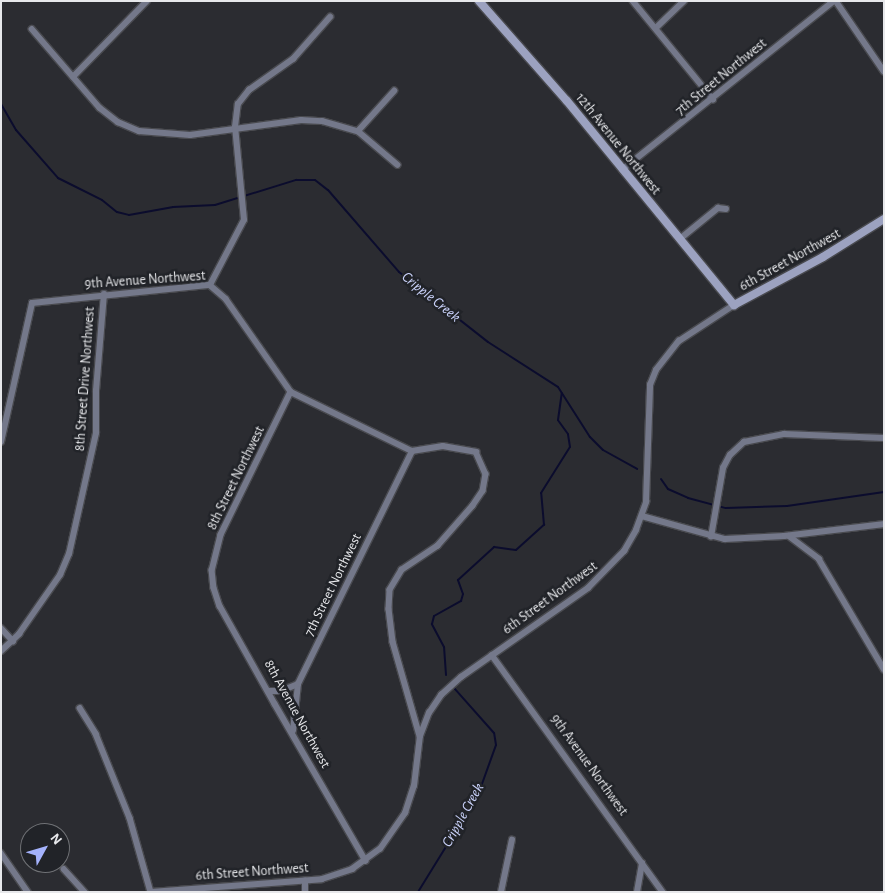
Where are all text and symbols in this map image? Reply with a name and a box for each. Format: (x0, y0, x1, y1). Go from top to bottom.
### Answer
street label: 7th Street Northwest (672, 35, 770, 119)
street label: 12th Avenue Northwest (572, 90, 664, 198)
street label: 6th Street Northwest (736, 225, 844, 295)
street label: 9th Avenue Northwest (84, 267, 206, 293)
water label: Cripple Creek (398, 268, 464, 326)
street label: 8th Street Drive Northwest (72, 306, 98, 452)
street label: 8th Street Northwest (204, 423, 268, 533)
street label: 7th Street Northwest (301, 531, 365, 639)
street label: 6th Street Northwest (499, 558, 601, 638)
street label: 8th Avenue Northwest (260, 657, 334, 771)
street label: 9th Avenue Northwest (547, 711, 631, 819)
water label: Cripple Creek (438, 780, 488, 850)
north arrow (20, 823, 70, 873)
text: N (47, 831, 64, 847)
street label: 6th Street Northwest (195, 860, 309, 884)

